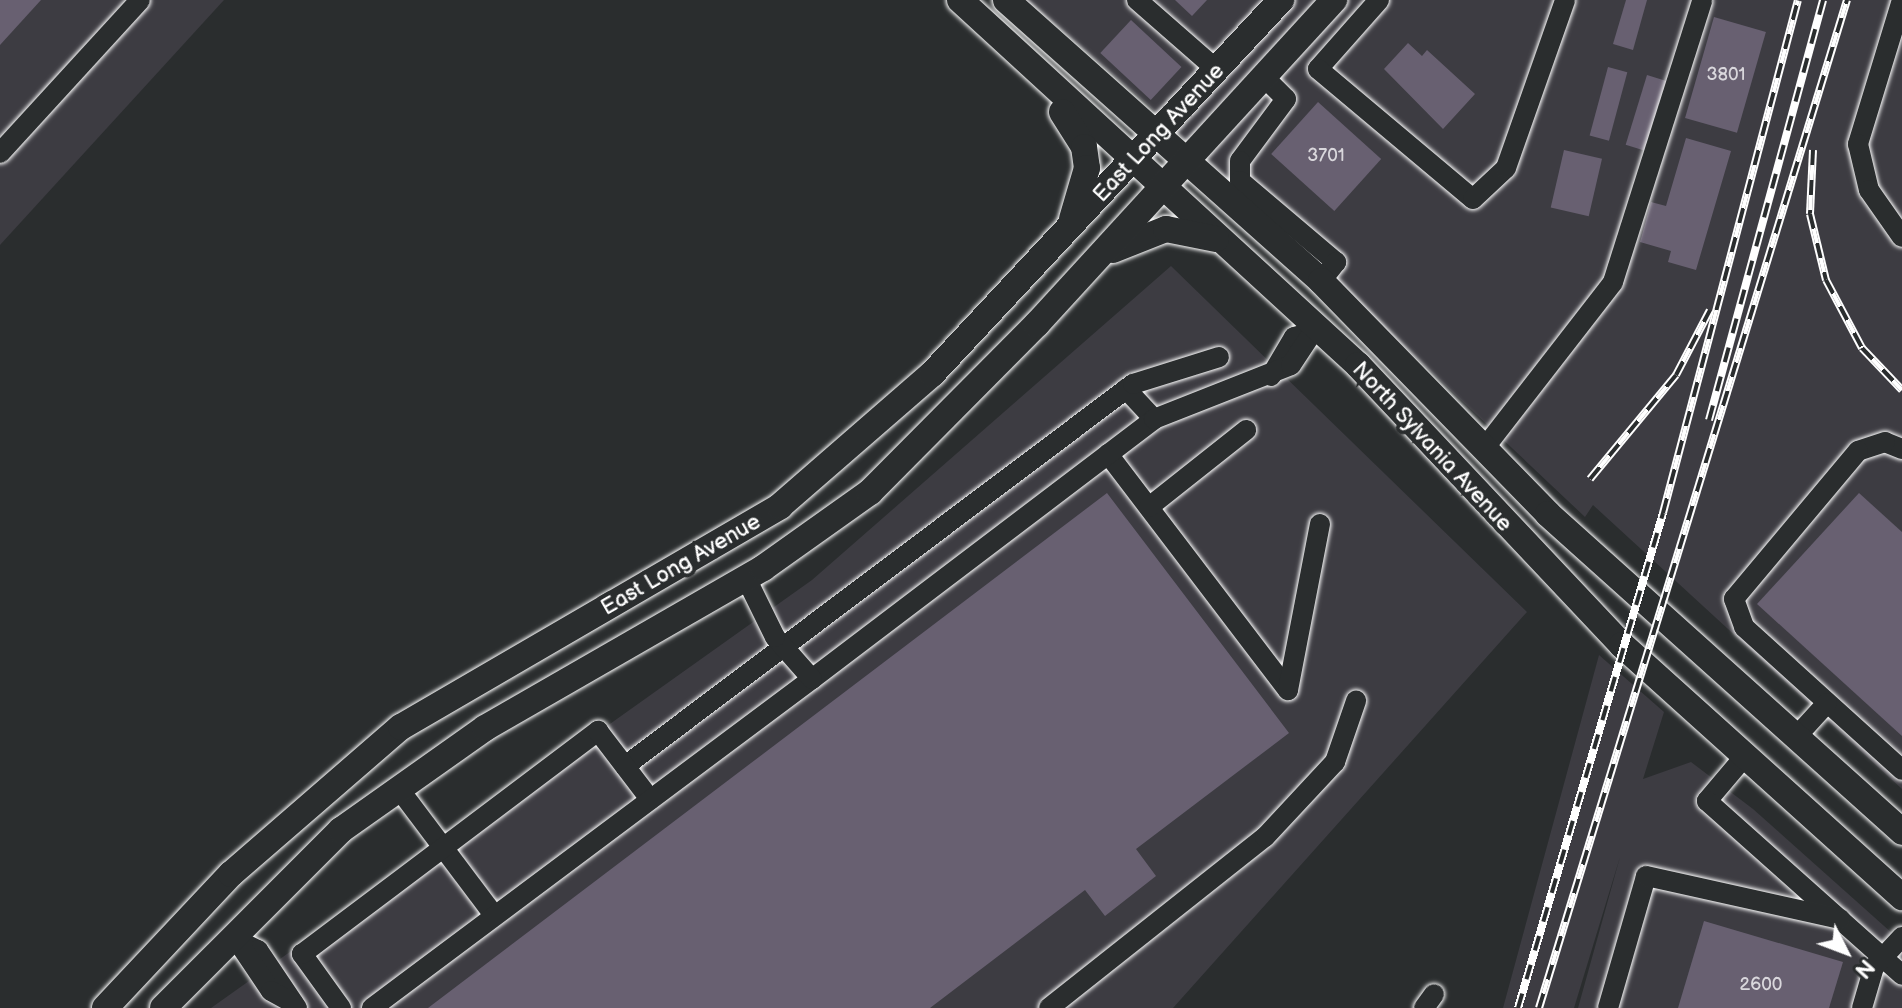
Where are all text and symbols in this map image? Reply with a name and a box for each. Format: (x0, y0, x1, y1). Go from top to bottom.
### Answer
street label: East Long Avenue (1088, 58, 1230, 208)
house number: 3801 (1706, 64, 1746, 86)
house number: 3701 (1307, 145, 1345, 167)
street label: North Sylvania Avenue (1346, 357, 1518, 537)
street label: East Long Avenue (597, 509, 765, 621)
north arrow (1806, 912, 1886, 992)
text: N (1849, 953, 1880, 984)
house number: 2600 (1740, 974, 1782, 996)

